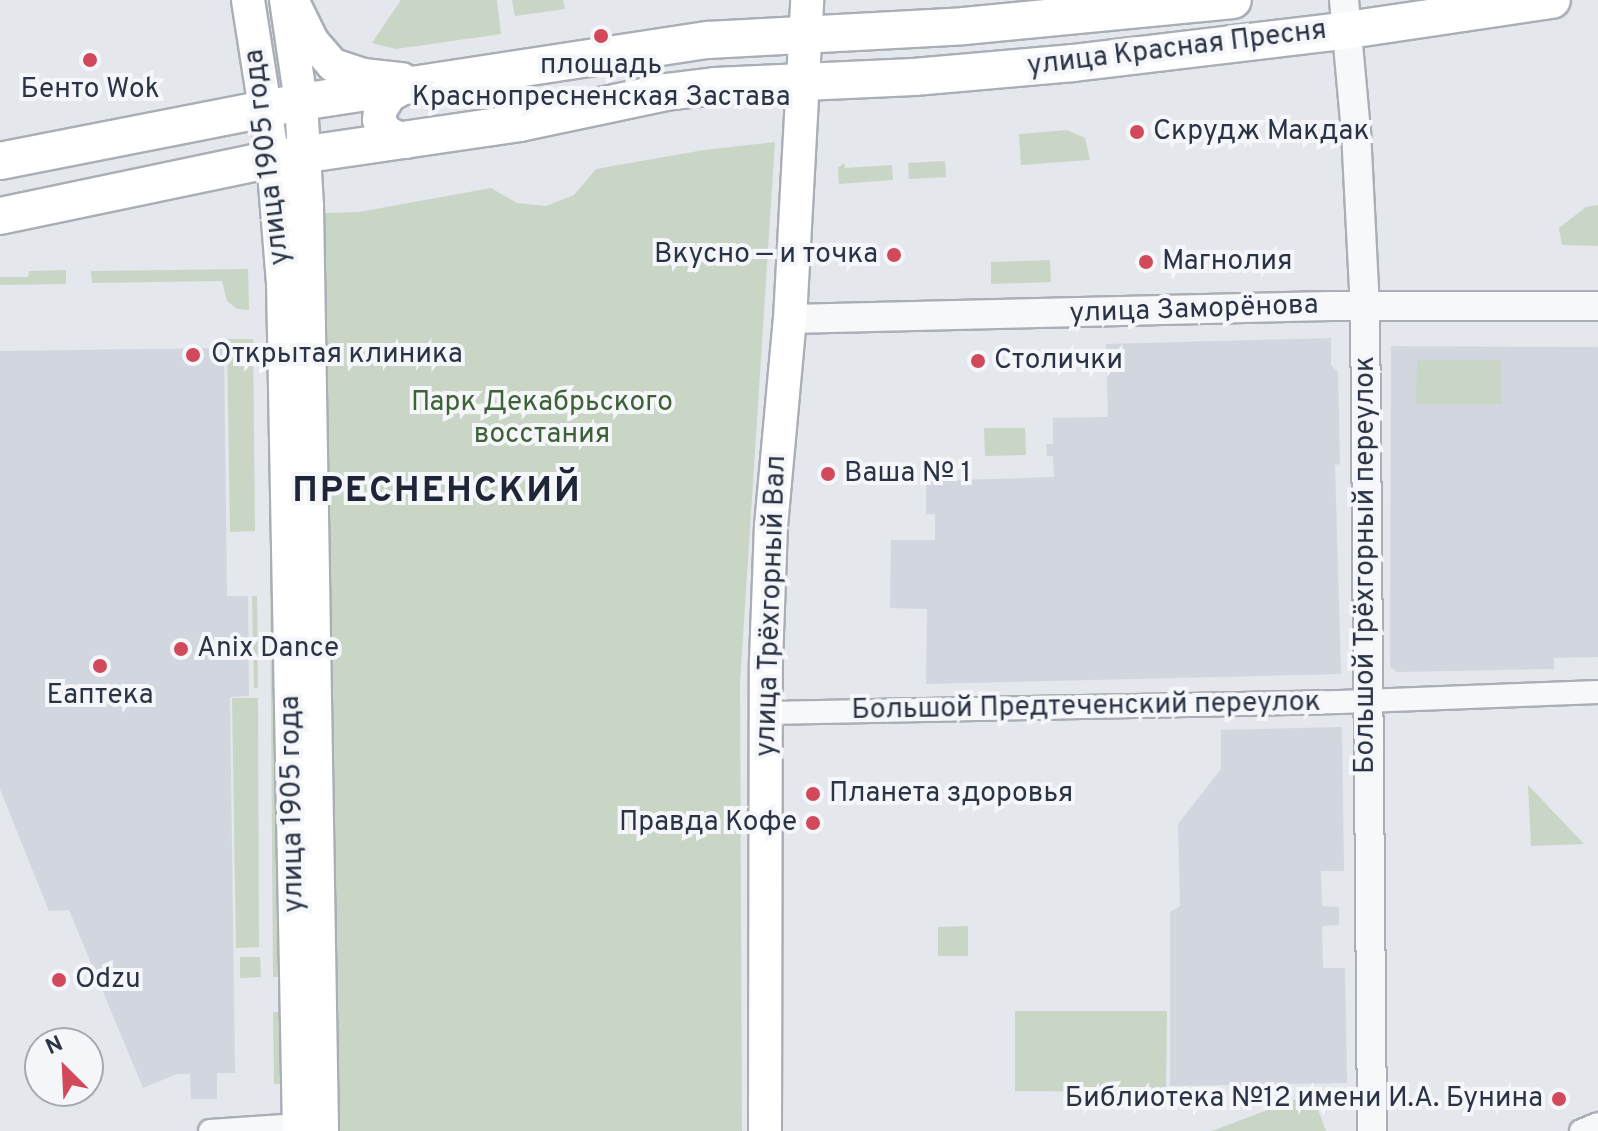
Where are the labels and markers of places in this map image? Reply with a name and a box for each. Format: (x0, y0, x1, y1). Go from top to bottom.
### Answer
marker: площадь Краснопресненская Застава (592, 27, 610, 45)
place label: площадь Краснопресненская Застава (412, 49, 790, 115)
marker: Бенто Wok (81, 51, 99, 69)
place label: Бенто Wok (20, 73, 160, 107)
place label: Скрудж Макдак (1153, 115, 1369, 149)
marker: Скрудж Макдак (1128, 123, 1146, 141)
place label: Вкусно — и точка (654, 238, 878, 272)
place label: Магнолия (1162, 245, 1292, 279)
marker: Вкусно — и точка (885, 246, 903, 264)
marker: Магнолия (1137, 253, 1155, 271)
place label: Открытая клиника (211, 338, 463, 372)
marker: Открытая клиника (182, 344, 204, 366)
place label: Столички (994, 344, 1123, 378)
marker: Столички (969, 352, 987, 370)
place label: Ваша № 1 (844, 457, 971, 491)
marker: Ваша № 1 (819, 465, 837, 483)
place label: Anix Dance (197, 632, 339, 666)
marker: Anix Dance (172, 640, 190, 658)
marker: Еаптека (91, 657, 109, 675)
place label: Еаптека (47, 679, 153, 713)
place label: Планета здоровья (829, 777, 1073, 811)
marker: Планета здоровья (804, 785, 822, 803)
place label: Правда Кофе (619, 806, 797, 840)
marker: Правда Кофе (804, 814, 822, 832)
place label: Odzu (75, 963, 141, 997)
marker: Odzu (50, 971, 68, 989)
place label: Библиотека №12 имени И.А. Бунина (1065, 1082, 1543, 1116)
marker: Библиотека №12 имени И.А. Бунина (1550, 1090, 1568, 1108)

